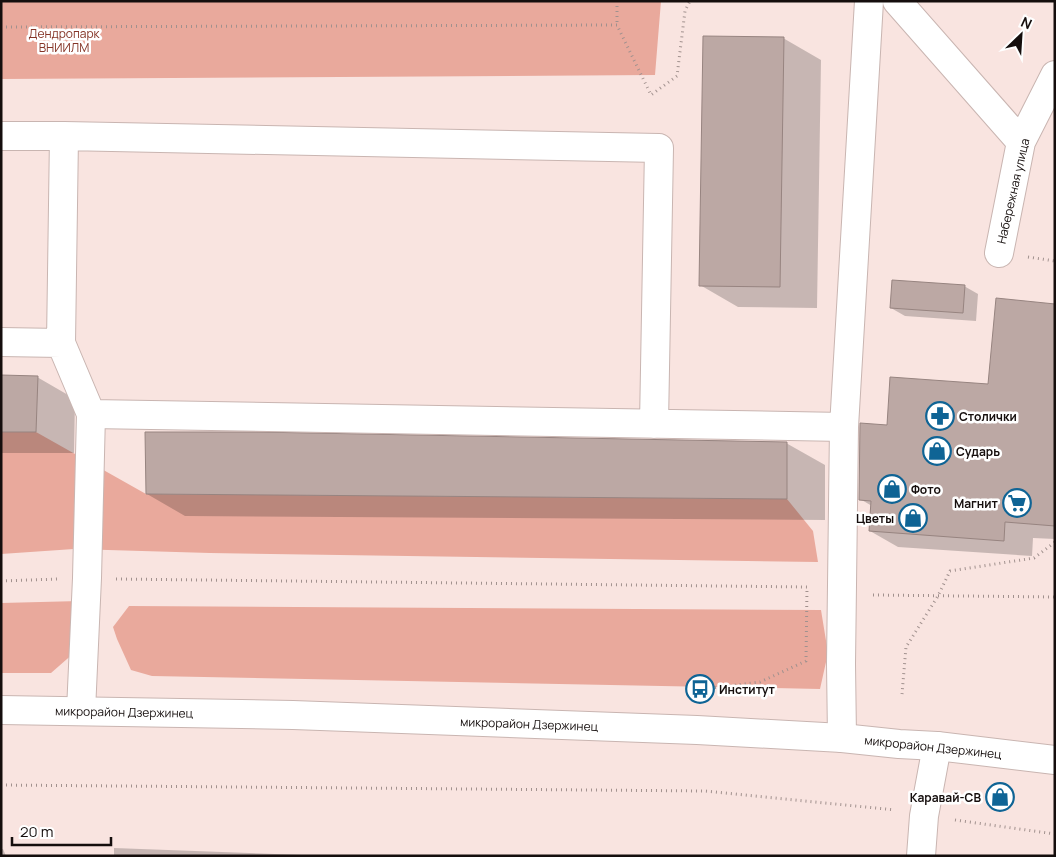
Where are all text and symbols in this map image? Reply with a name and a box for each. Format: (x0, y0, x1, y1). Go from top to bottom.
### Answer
north arrow (996, 10, 1046, 60)
text: N (1018, 12, 1035, 34)
park label: Дендропарк ВНИИЛМ (29, 25, 100, 56)
street label: Набережная улица (993, 137, 1033, 245)
pharmacy icon: Столички (925, 401, 955, 431)
place label: Столички (959, 408, 1017, 425)
shop icon: Сударь (922, 436, 952, 466)
place label: Сударь (956, 443, 1000, 460)
shop icon: Фото (877, 474, 907, 504)
place label: Фото (911, 481, 941, 498)
supermarket icon: Магнит (1002, 488, 1032, 518)
place label: Магнит (954, 495, 999, 512)
shop icon: Цветы (898, 503, 928, 533)
place label: Цветы (856, 510, 894, 527)
bus stop icon: Институт (685, 674, 715, 704)
place label: Институт (719, 681, 776, 698)
street label: микрорайон Дзержинец (55, 702, 194, 722)
street label: микрорайон Дзержинец (460, 713, 599, 735)
street label: микрорайон Дзержинец (863, 731, 1003, 763)
shop icon: Каравай-СВ (985, 782, 1015, 812)
place label: Каравай-СВ (910, 789, 981, 806)
scale bar (12, 814, 111, 846)
text: 20 m (20, 821, 53, 842)

